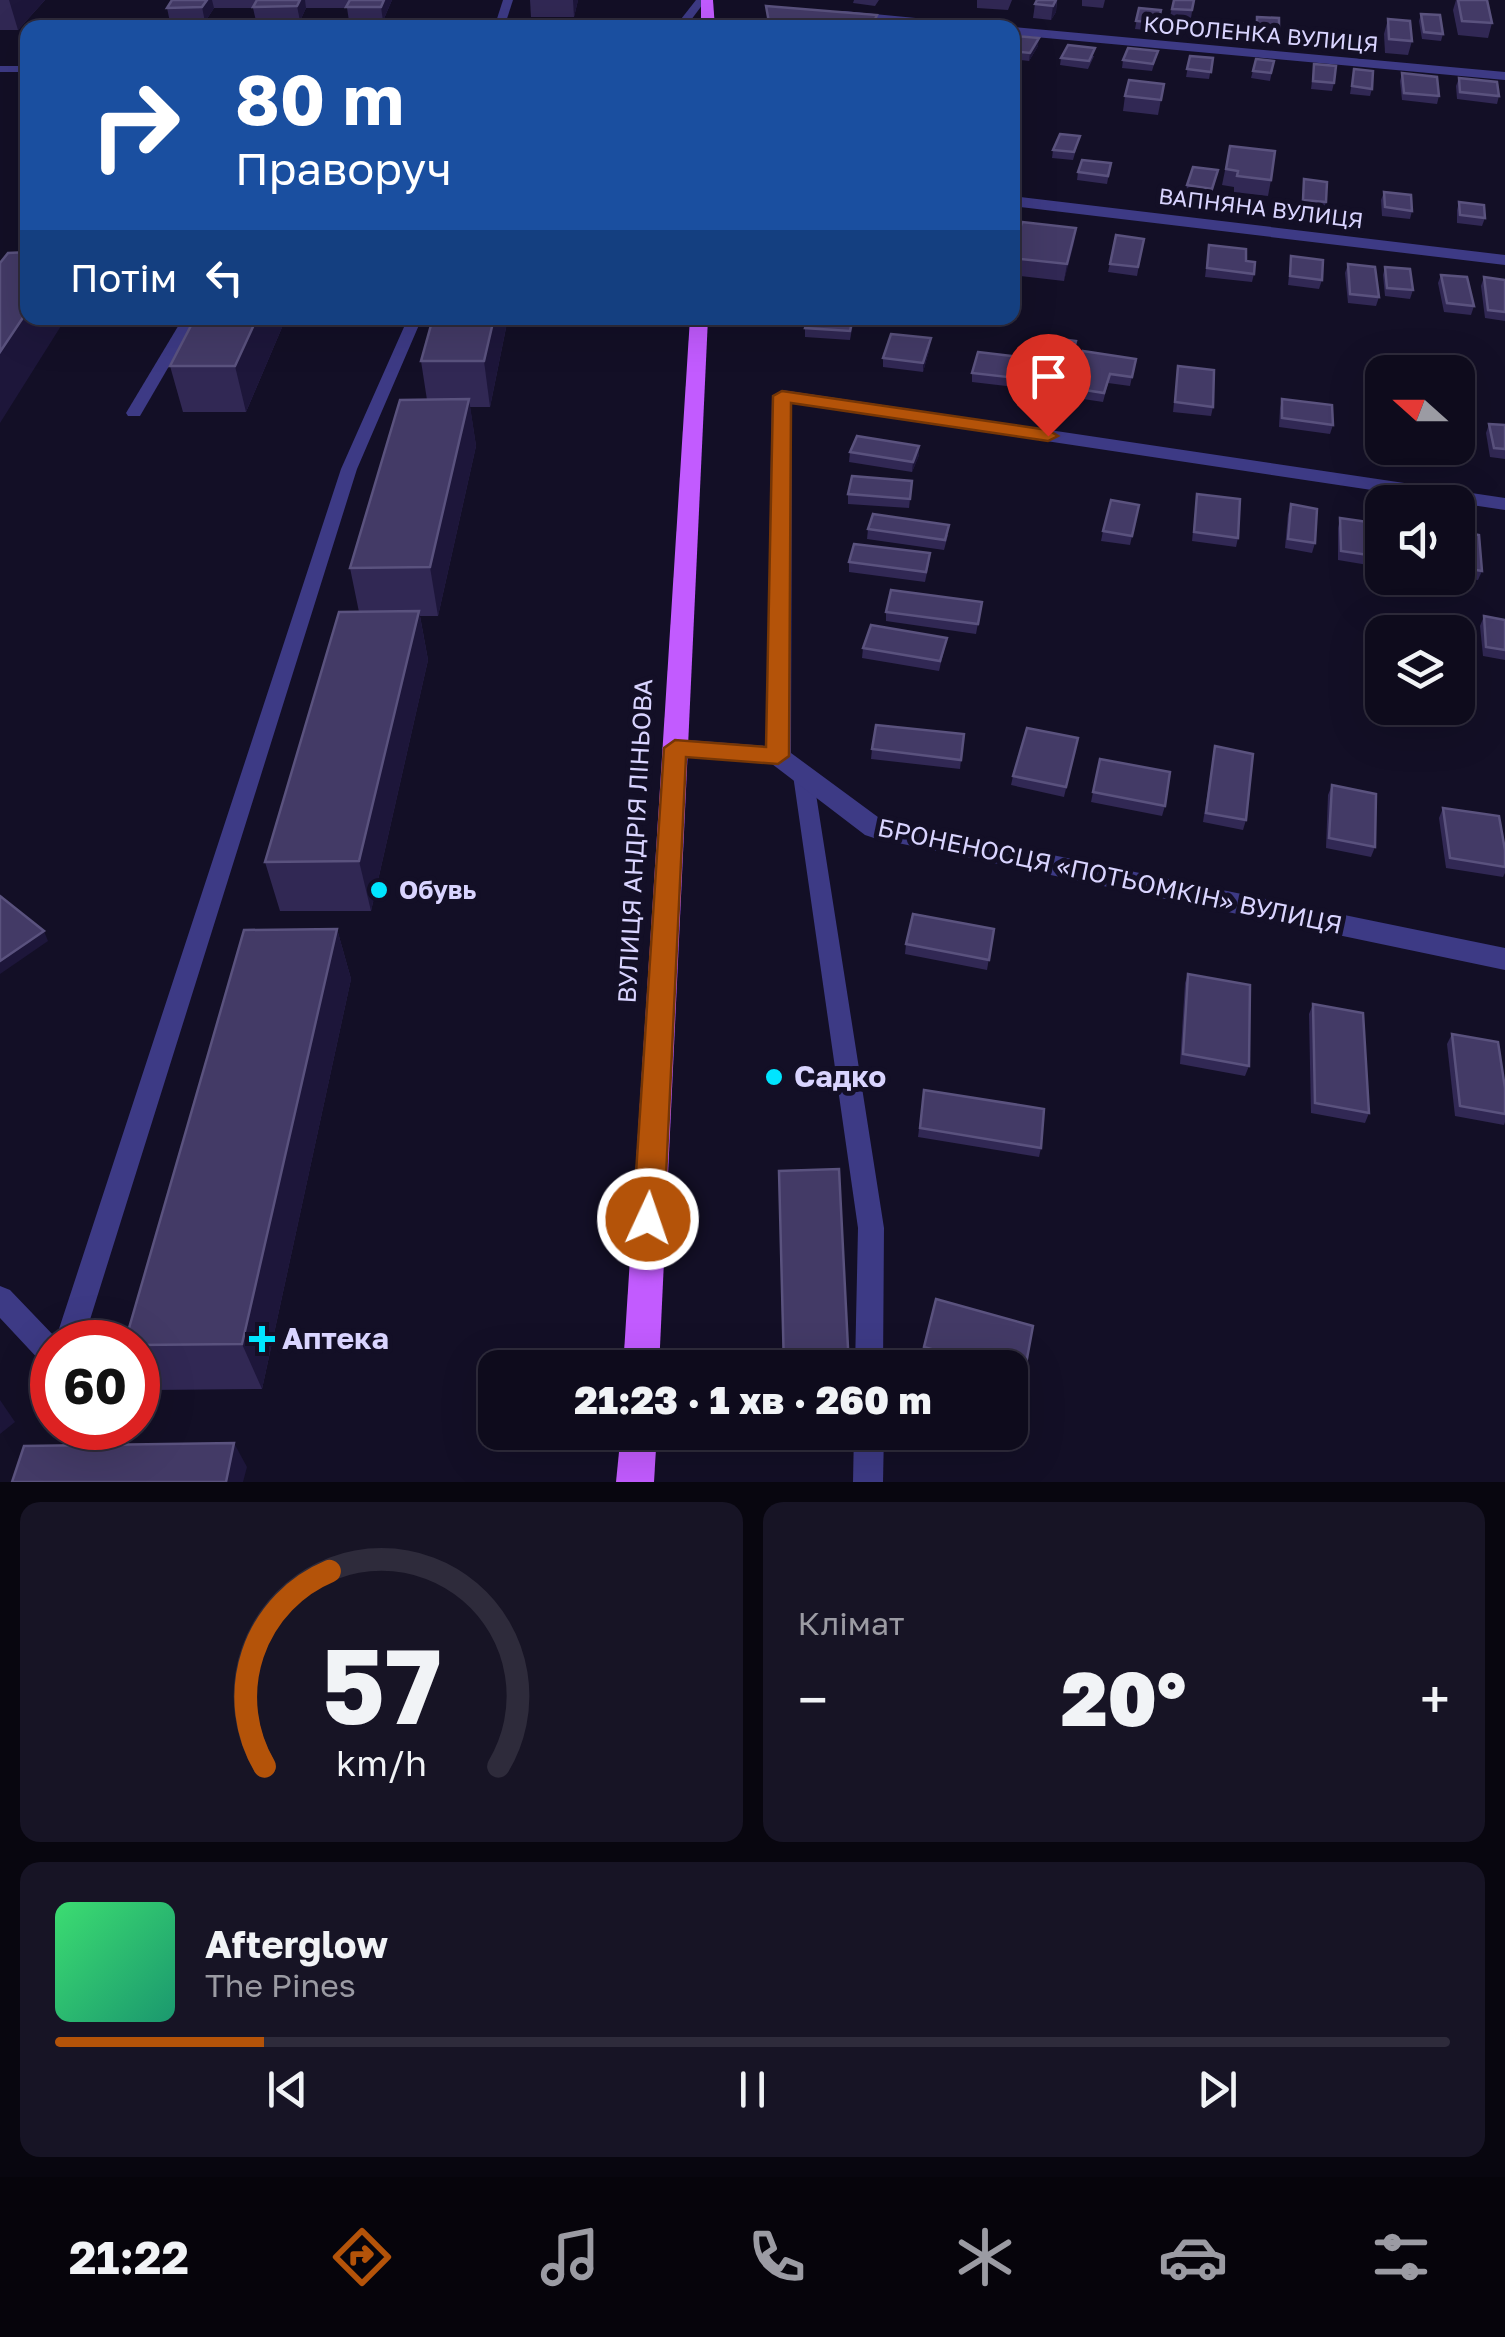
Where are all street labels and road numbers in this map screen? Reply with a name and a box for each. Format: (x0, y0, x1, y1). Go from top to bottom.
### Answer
street label: КОРОЛЕНКА ВУЛИЦЯ (1142, 10, 1380, 57)
street label: ВАПНЯНА ВУЛИЦЯ (1157, 182, 1365, 233)
street label: ВУЛИЦЯ АНДРІЯ ЛІНЬОВА (611, 678, 658, 1004)
street label: БРОНЕНОСЦЯ «ПОТЬОМКІН» ВУЛИЦЯ (875, 811, 1345, 940)

